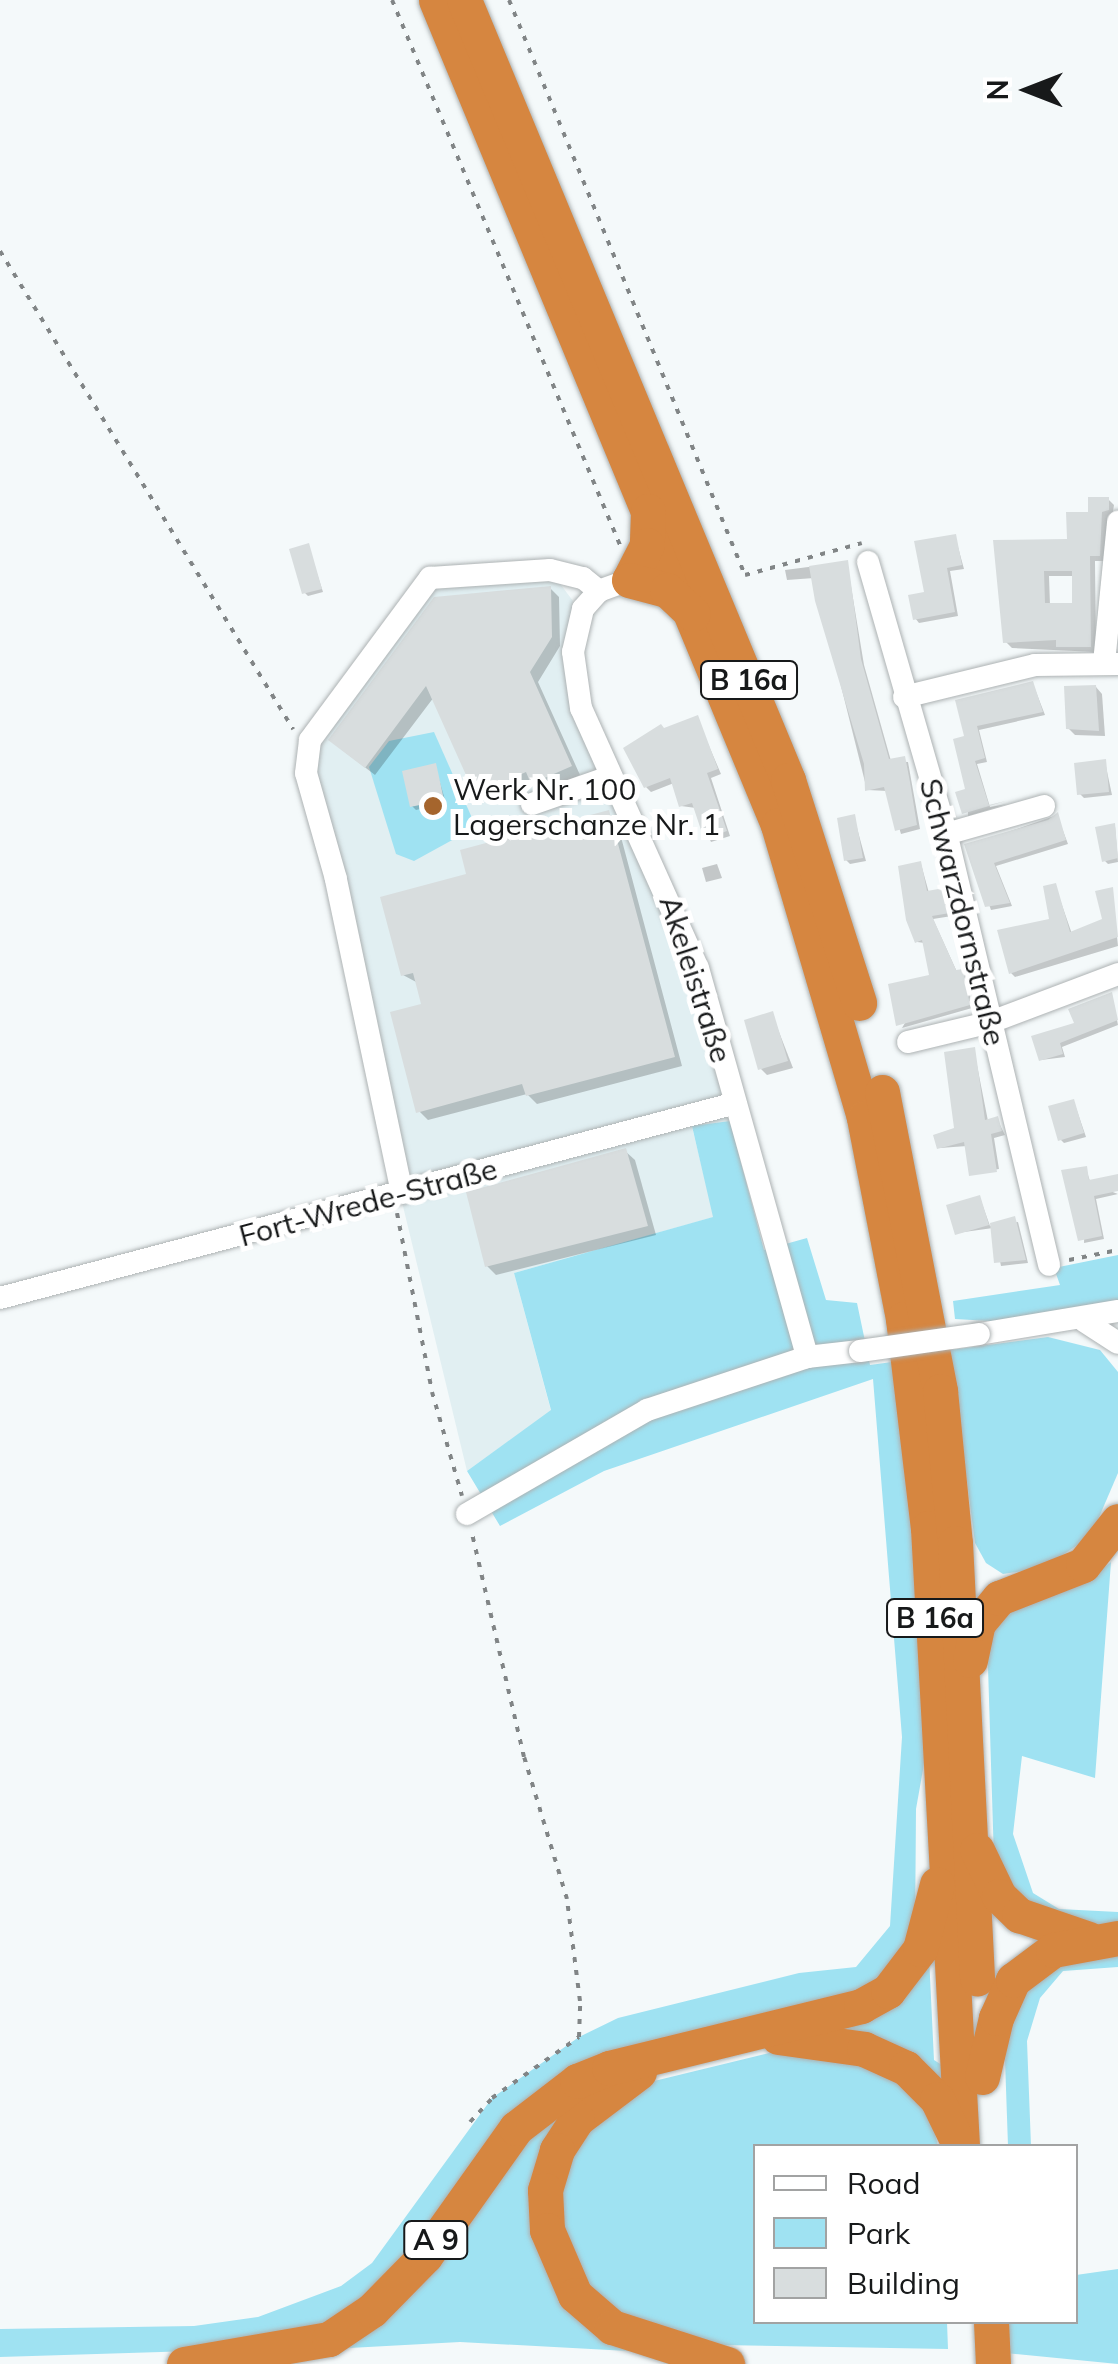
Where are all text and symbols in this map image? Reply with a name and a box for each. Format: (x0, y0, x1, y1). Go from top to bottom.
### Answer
north arrow (978, 40, 1078, 140)
text: N (980, 79, 1015, 101)
road number: B 16a (699, 657, 799, 703)
place label: Werk Nr. 100 Lagerschanze Nr. 1 (453, 771, 720, 842)
street label: Schwarzdornstraße (912, 775, 1014, 1049)
marker: Werk Nr. 100 Lagerschanze Nr. 1 (422, 795, 444, 817)
street label: Akeleistraße (652, 891, 740, 1067)
street label: Fort-Wrede-Straße (235, 1150, 501, 1254)
road number: B 16a (885, 1595, 985, 1641)
legend (753, 2144, 1078, 2324)
text: Road (847, 2164, 921, 2202)
text: Park (847, 2214, 910, 2252)
road number: A 9 (401, 2217, 471, 2263)
text: Building (847, 2264, 960, 2302)

